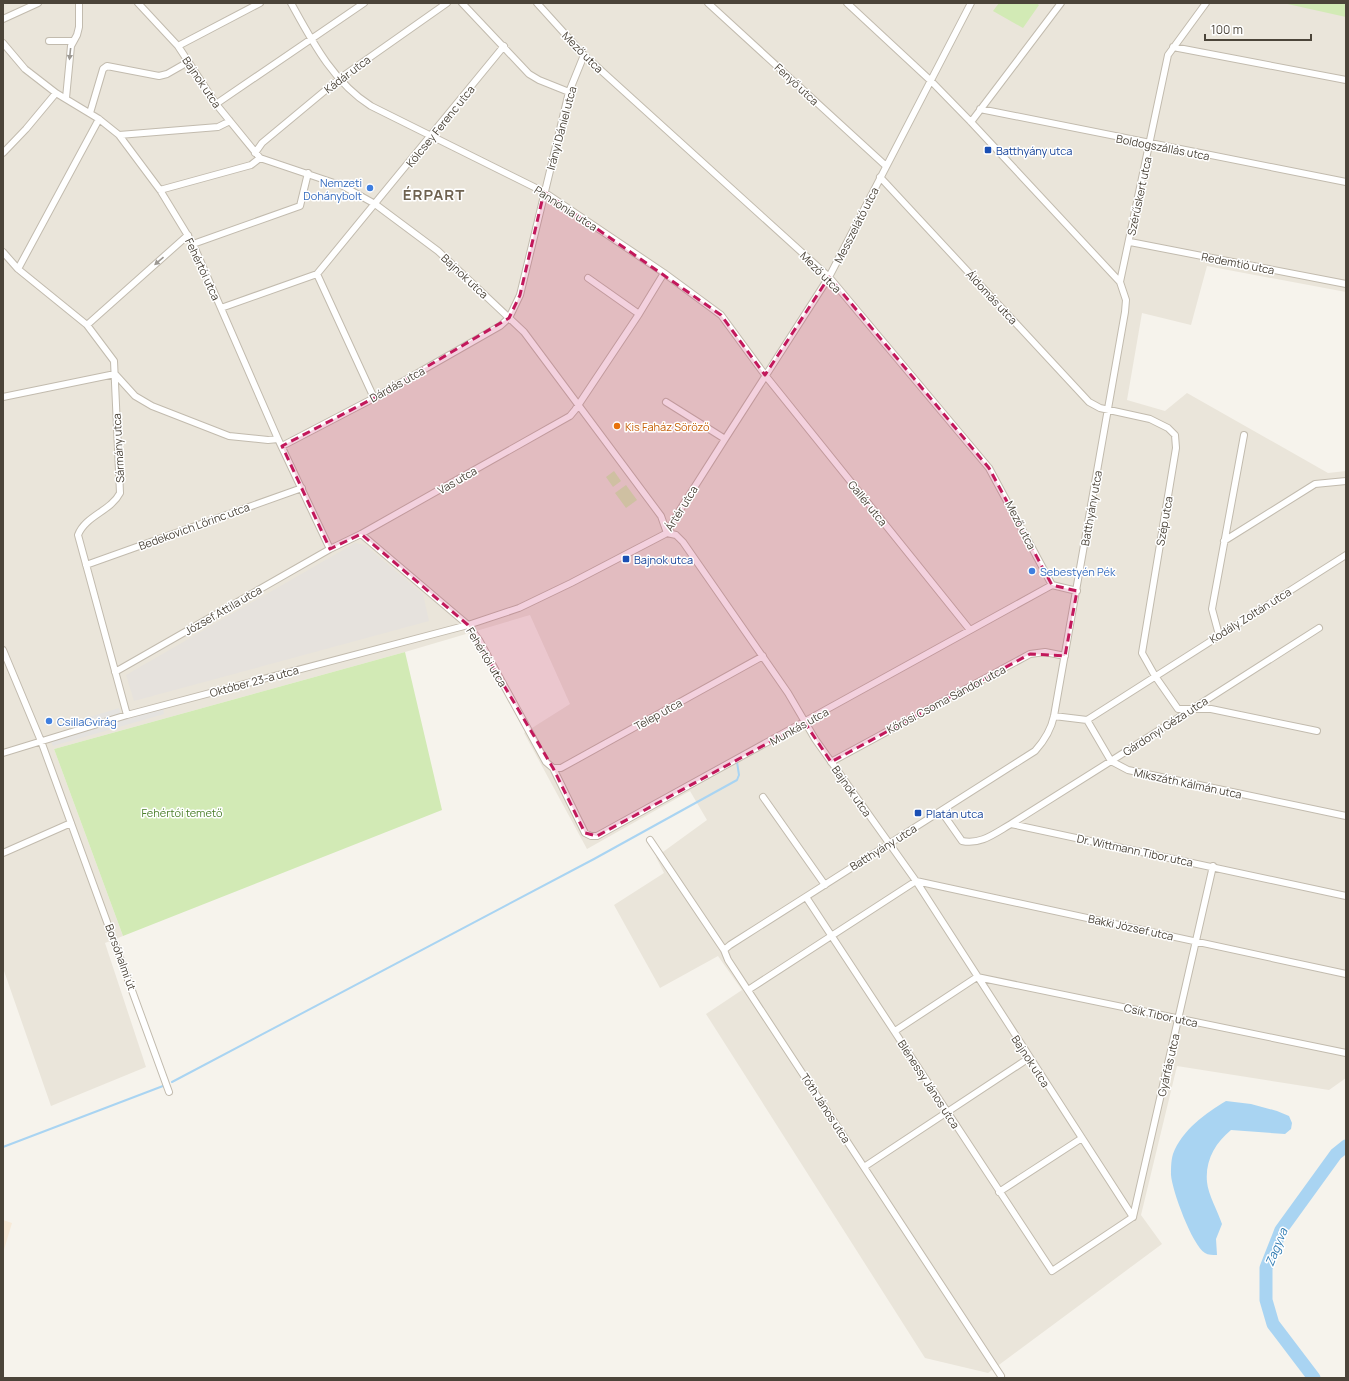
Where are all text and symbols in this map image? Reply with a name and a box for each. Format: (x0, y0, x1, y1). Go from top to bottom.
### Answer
scale bar (1205, 16, 1311, 42)
text: 100 m (1211, 21, 1243, 38)
street label: Mező utca (559, 28, 607, 76)
one-way arrow (67, 48, 74, 60)
street label: Kádár utca (321, 52, 373, 96)
street label: Bajnok utca (179, 53, 225, 111)
street label: Fenyő utca (772, 60, 822, 108)
street label: Kölcsey Ferenc utca (402, 82, 478, 170)
street label: Irányi Dániel utca (543, 85, 579, 171)
street label: Boldogszállás utca (1115, 131, 1211, 163)
place label: Batthyány utca (996, 143, 1072, 158)
marker: Batthyány utca (983, 145, 993, 155)
street label: Szérűskert utca (1123, 155, 1155, 237)
place label: Nemzeti Dohánybolt (303, 175, 362, 203)
street label: Pannónia utca (532, 182, 600, 234)
marker: Nemzeti Dohánybolt (365, 183, 375, 193)
district label: ÉRPART (403, 184, 465, 205)
street label: Messzelátó utca (830, 184, 882, 266)
street label: Fehértói utca (182, 235, 224, 303)
street label: Mező utca (797, 248, 845, 296)
street label: Redemtió utca (1200, 249, 1276, 277)
street label: Bajnok utca (438, 250, 492, 302)
one-way arrow (154, 256, 164, 265)
street label: Áldomás utca (963, 267, 1021, 327)
street label: Dárdás utca (367, 363, 427, 405)
street label: Sármány utca (109, 413, 127, 483)
place label: Kis Faház Söröző (625, 419, 710, 434)
marker: Kis Faház Söröző (612, 421, 622, 431)
street label: Vas utca (435, 463, 479, 497)
street label: Batthyány utca (1077, 469, 1105, 547)
street label: Gallér utca (845, 477, 891, 529)
street label: Ártér utca (661, 482, 701, 534)
street label: Szép utca (1152, 495, 1176, 547)
street label: Mező utca (1002, 498, 1040, 552)
street label: Bedekovich Lőrinc utca (136, 499, 252, 553)
place label: Bajnok utca (634, 552, 693, 567)
marker: Bajnok utca (621, 554, 631, 564)
place label: Sebestyén Pék (1040, 564, 1116, 579)
marker: Sebestyén Pék (1027, 566, 1037, 576)
street label: József Attila utca (182, 582, 264, 638)
street label: Kodály Zoltán utca (1206, 584, 1294, 646)
street label: Fehértói utca (463, 624, 511, 690)
street label: Kőrösi Csoma Sándor utca (884, 661, 1008, 737)
street label: Október 23-a utca (208, 662, 300, 700)
street label: Gárdonyi Géza utca (1120, 693, 1210, 759)
street label: Telep utca (631, 695, 685, 733)
street label: Munkás utca (767, 704, 831, 748)
place label: CsillaGvirág (57, 714, 117, 729)
marker: CsillaGvirág (44, 716, 54, 726)
street label: Bajnok utca (829, 762, 875, 820)
street label: Mikszáth Kálmán utca (1133, 764, 1243, 802)
park label: Fehértói temető (141, 805, 223, 820)
place label: Platán utca (926, 806, 983, 821)
marker: Platán utca (913, 808, 923, 818)
street label: Batthyány utca (847, 820, 919, 874)
street label: Dr. Wittmann Tibor utca (1076, 830, 1194, 870)
street label: Bakki József utca (1087, 911, 1175, 943)
street label: Borsóhalmi út (102, 922, 140, 992)
street label: Csík Tibor utca (1123, 1000, 1199, 1030)
street label: Bajnok utca (1009, 1032, 1053, 1090)
street label: Gyárfás utca (1153, 1032, 1183, 1098)
street label: Blénessy János utca (895, 1037, 963, 1131)
street label: Tóth János utca (798, 1070, 854, 1146)
water label: Zagyva (1261, 1224, 1292, 1269)

